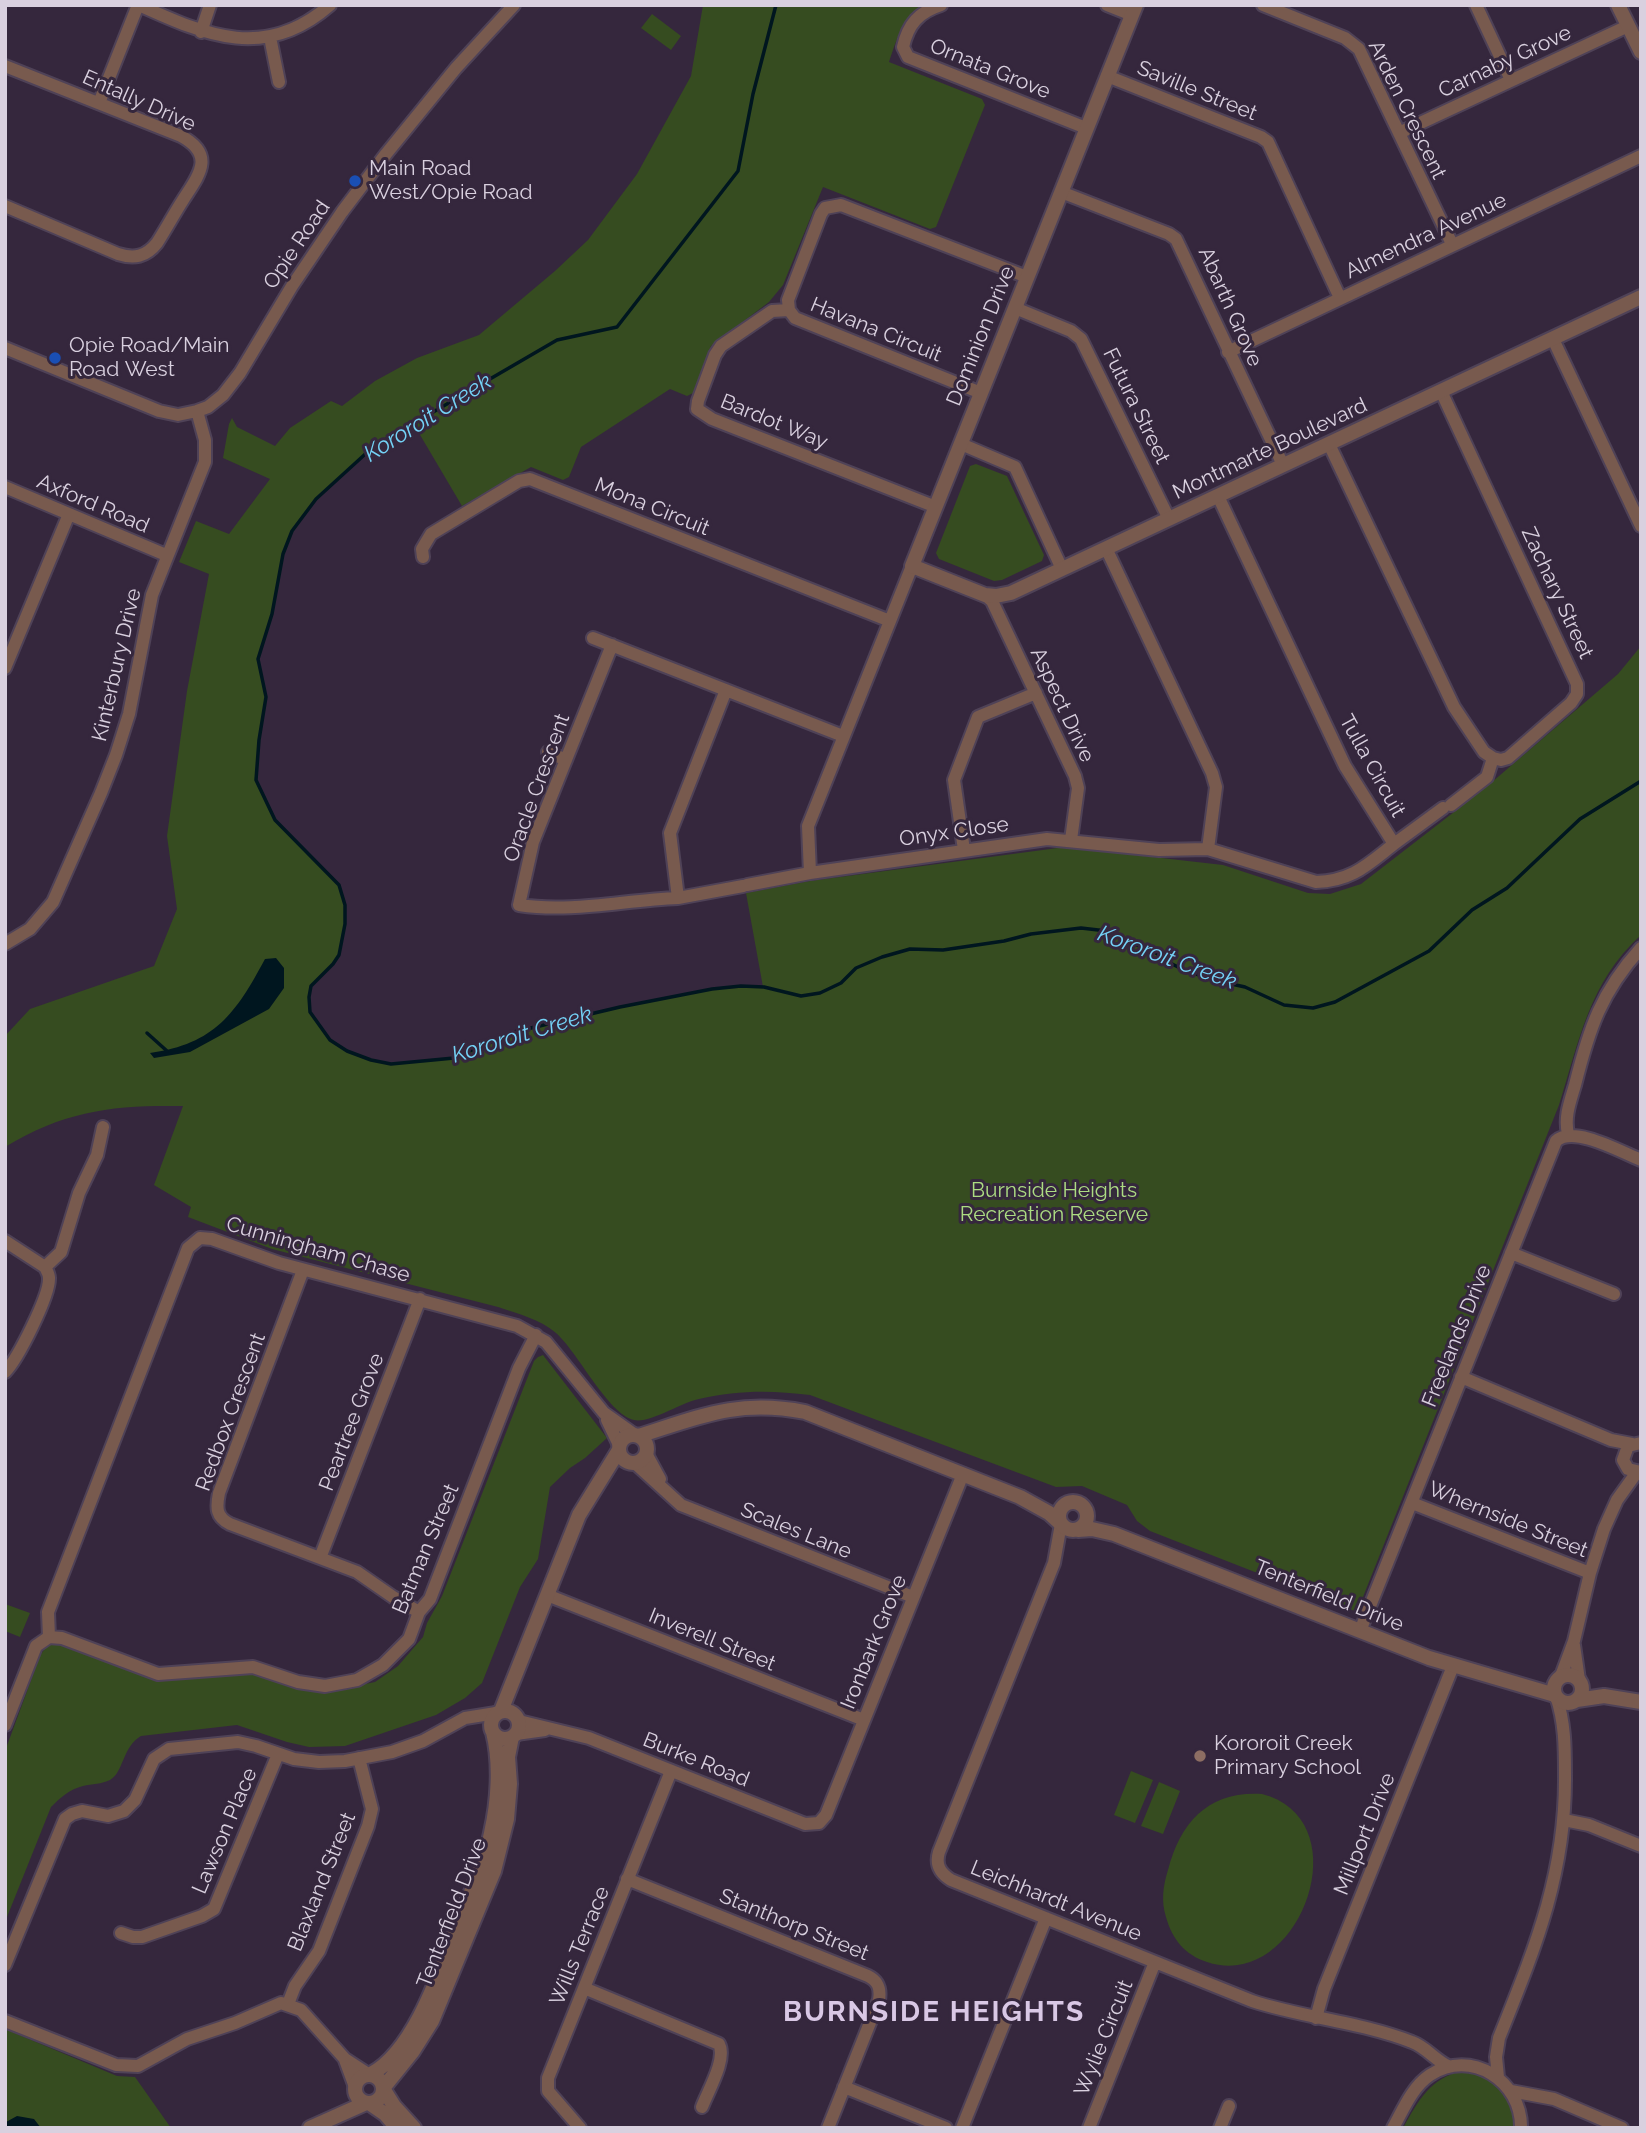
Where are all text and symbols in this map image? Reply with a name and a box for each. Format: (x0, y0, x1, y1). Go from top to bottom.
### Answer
street label: Carnaby Grove (1435, 20, 1575, 104)
street label: Ornata Grove (926, 33, 1054, 105)
street label: Arden Crescent (1363, 37, 1451, 183)
street label: Saville Street (1133, 56, 1261, 126)
street label: Entally Drive (79, 65, 199, 137)
place label: Main Road West/Opie Road (369, 156, 533, 206)
marker: Main Road West/Opie Road (347, 173, 363, 189)
street label: Almendra Avenue (1342, 188, 1510, 284)
street label: Opie Road (258, 196, 336, 294)
street label: Abarth Grove (1192, 243, 1268, 371)
street label: Dominion Drive (942, 262, 1020, 410)
street label: Havana Circuit (807, 292, 945, 368)
place label: Opie Road/Main Road West (69, 333, 230, 383)
street label: Futura Street (1097, 344, 1175, 468)
marker: Opie Road/Main Road West (47, 350, 63, 366)
water label: Kororoit Creek (359, 368, 497, 468)
street label: Bardot Way (717, 389, 831, 455)
street label: Montmarte Boulevard (1169, 393, 1371, 505)
street label: Axford Road (33, 469, 153, 539)
street label: Mona Circuit (591, 473, 713, 541)
street label: Zachary Street (1516, 523, 1598, 663)
street label: Kinterbury Drive (87, 586, 147, 744)
street label: Aspect Drive (1024, 644, 1100, 766)
street label: Oracle Crescent (498, 710, 576, 866)
street label: Tulla Circuit (1333, 710, 1411, 822)
street label: Onyx Close (898, 812, 1010, 852)
water label: Kororoit Creek (1094, 920, 1240, 996)
water label: Kororoit Creek (448, 1001, 596, 1069)
park label: Burnside Heights Recreation Reserve (960, 1178, 1148, 1228)
street label: Cunningham Chase (223, 1212, 413, 1288)
street label: Freelands Drive (1417, 1261, 1497, 1411)
street label: Redbox Crescent (191, 1329, 271, 1495)
street label: Peartree Grove (314, 1350, 390, 1494)
street label: Whernside Street (1425, 1477, 1591, 1563)
street label: Batman Street (387, 1480, 465, 1618)
street label: Scales Lane (737, 1497, 855, 1565)
street label: Tenterfield Drive (1251, 1555, 1407, 1637)
street label: Ironbark Grove (836, 1571, 912, 1713)
street label: Inverell Street (645, 1603, 779, 1677)
street label: Burke Road (639, 1727, 753, 1793)
place label: Kororoit Creek Primary School (1214, 1731, 1361, 1781)
marker: Kororoit Creek Primary School (1192, 1748, 1208, 1764)
street label: Lawson Place (187, 1764, 263, 1898)
street label: Millport Drive (1329, 1769, 1401, 1899)
street label: Blaxland Street (283, 1809, 361, 1955)
street label: Tenterfield Drive (412, 1834, 492, 1992)
street label: Leichhardt Avenue (967, 1855, 1145, 1947)
street label: Wills Terrace (545, 1883, 615, 2009)
street label: Stanthorp Street (716, 1884, 872, 1966)
street label: Wylie Circuit (1069, 1976, 1139, 2100)
district label: BURNSIDE HEIGHTS (785, 1996, 1083, 2030)

